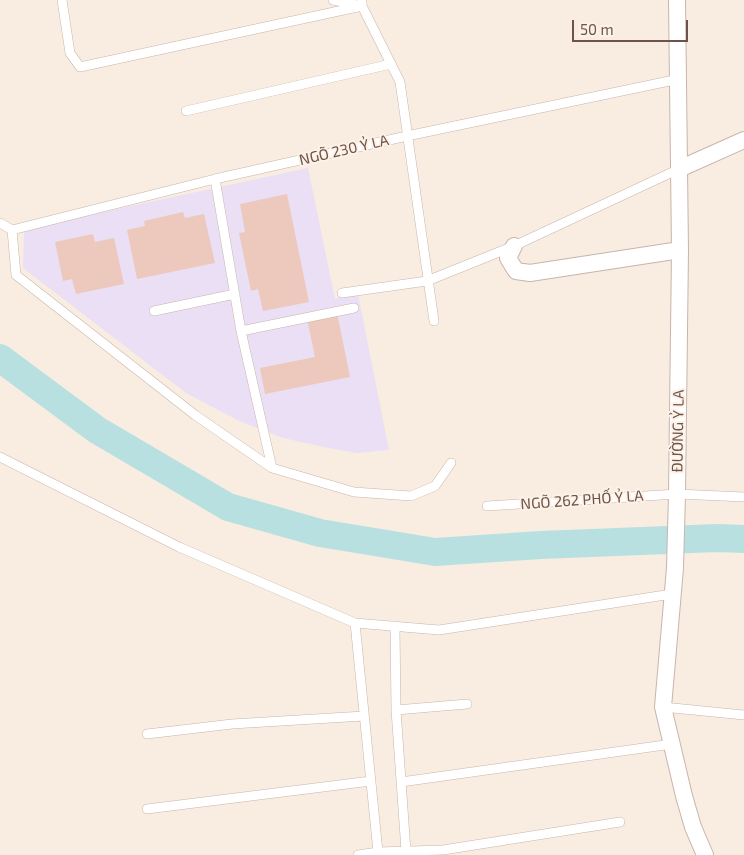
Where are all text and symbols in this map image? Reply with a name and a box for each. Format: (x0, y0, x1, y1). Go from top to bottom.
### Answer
scale bar (574, 10, 690, 42)
text: 50 m (580, 20, 614, 38)
street label: NGÕ 230 Ỷ LA (297, 131, 391, 169)
street label: ĐƯỜNG Ỷ LA (668, 389, 688, 473)
street label: NGÕ 262 PHỐ Ỷ LA (520, 487, 644, 513)

